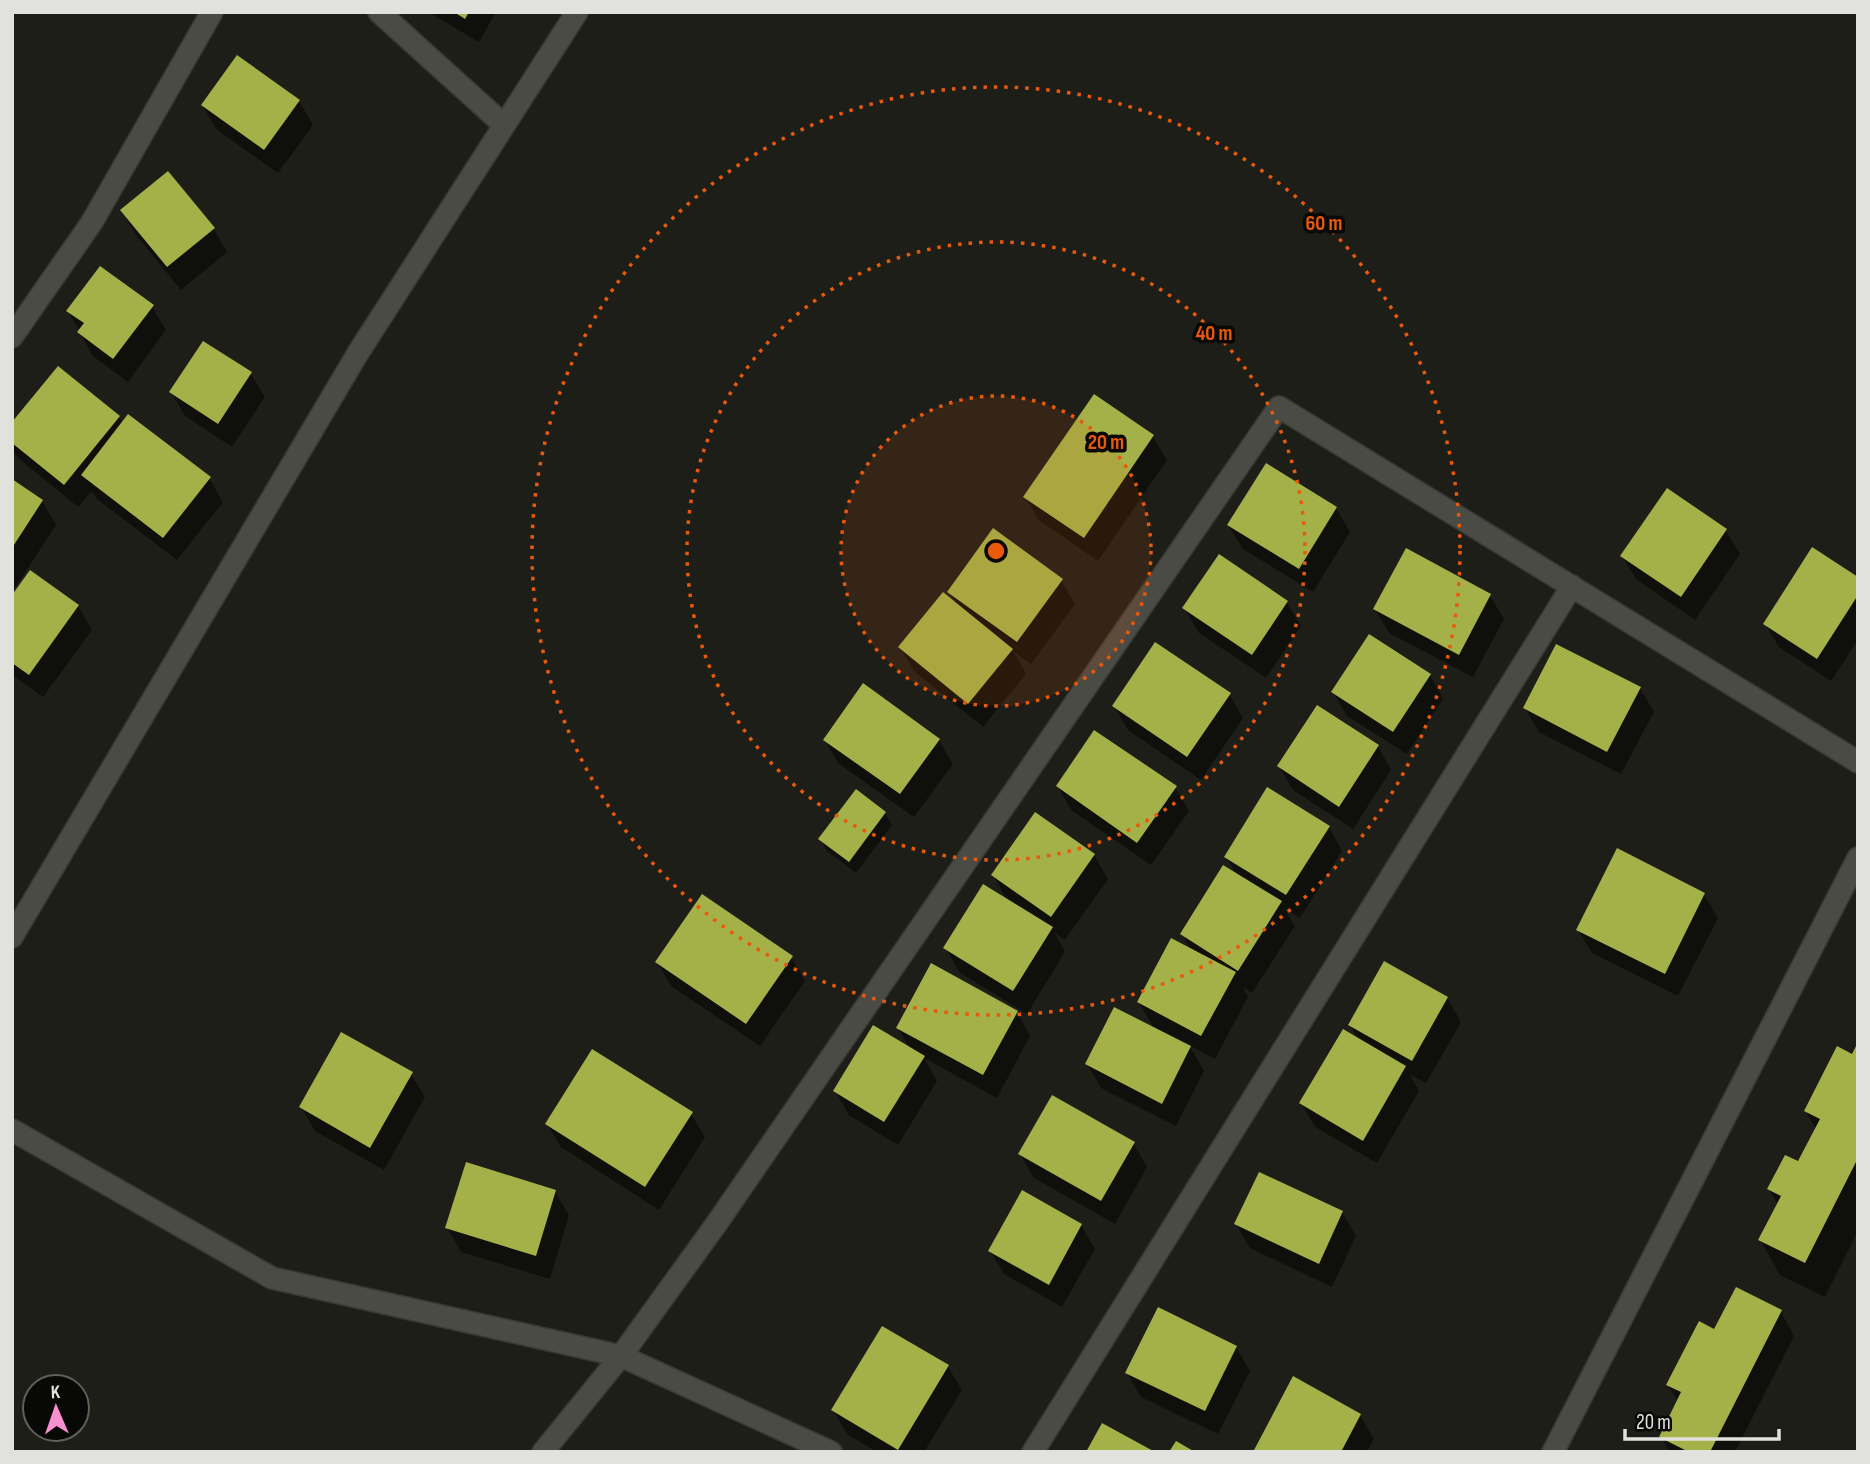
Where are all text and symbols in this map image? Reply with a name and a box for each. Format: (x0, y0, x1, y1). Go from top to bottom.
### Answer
text: 60 m (1305, 211, 1343, 236)
text: 40 m (1196, 321, 1232, 346)
text: 20 m (1088, 430, 1124, 455)
centre of rings (984, 539, 1008, 563)
north arrow (21, 1373, 91, 1443)
text: K (50, 1381, 61, 1404)
scale bar (1625, 1398, 1779, 1442)
text: 20 m (1636, 1410, 1671, 1435)

